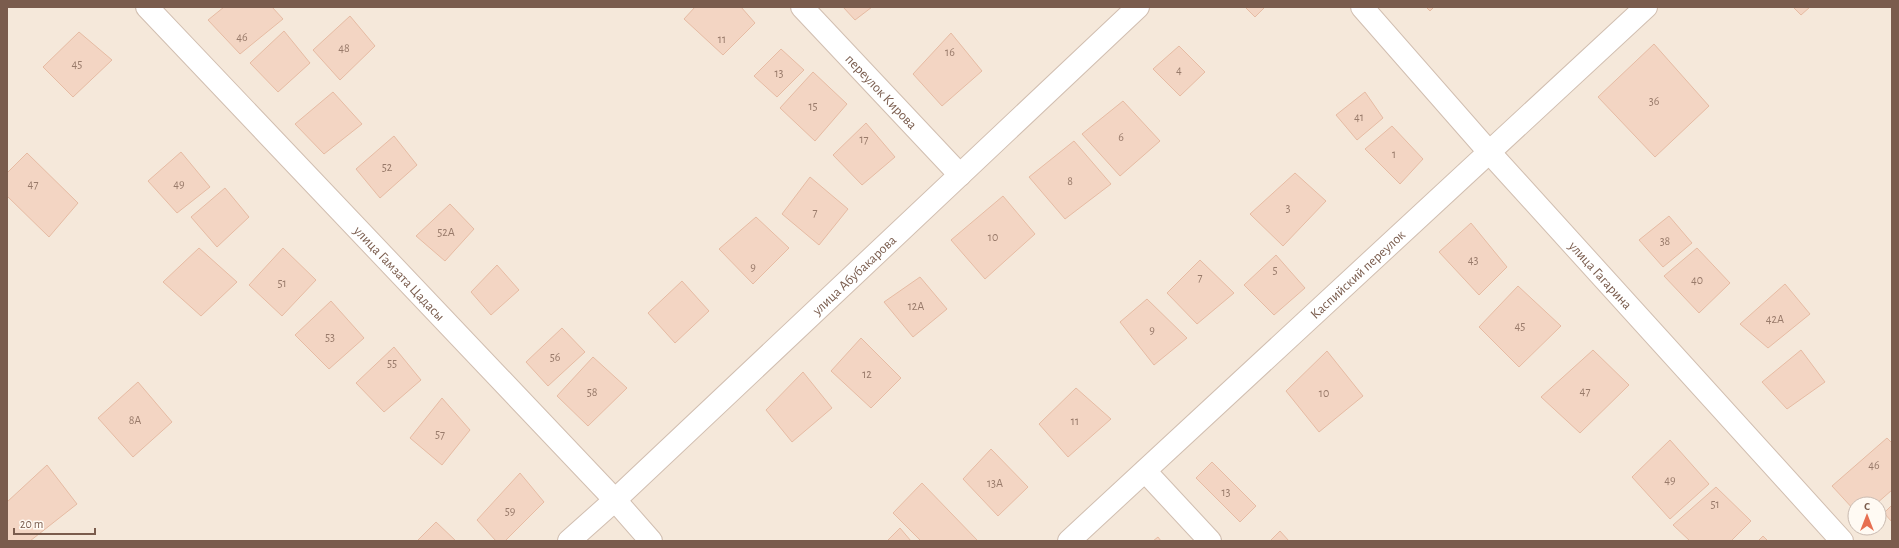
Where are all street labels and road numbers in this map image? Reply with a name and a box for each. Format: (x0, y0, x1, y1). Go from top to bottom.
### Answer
street label: переулок Кирова (842, 52, 919, 133)
street label: улица Гамзата Цадасы (350, 223, 447, 324)
street label: Каспийский переулок (1308, 227, 1409, 322)
street label: улица Абубакарова (809, 233, 900, 319)
street label: улица Гагарина (1565, 238, 1635, 313)

